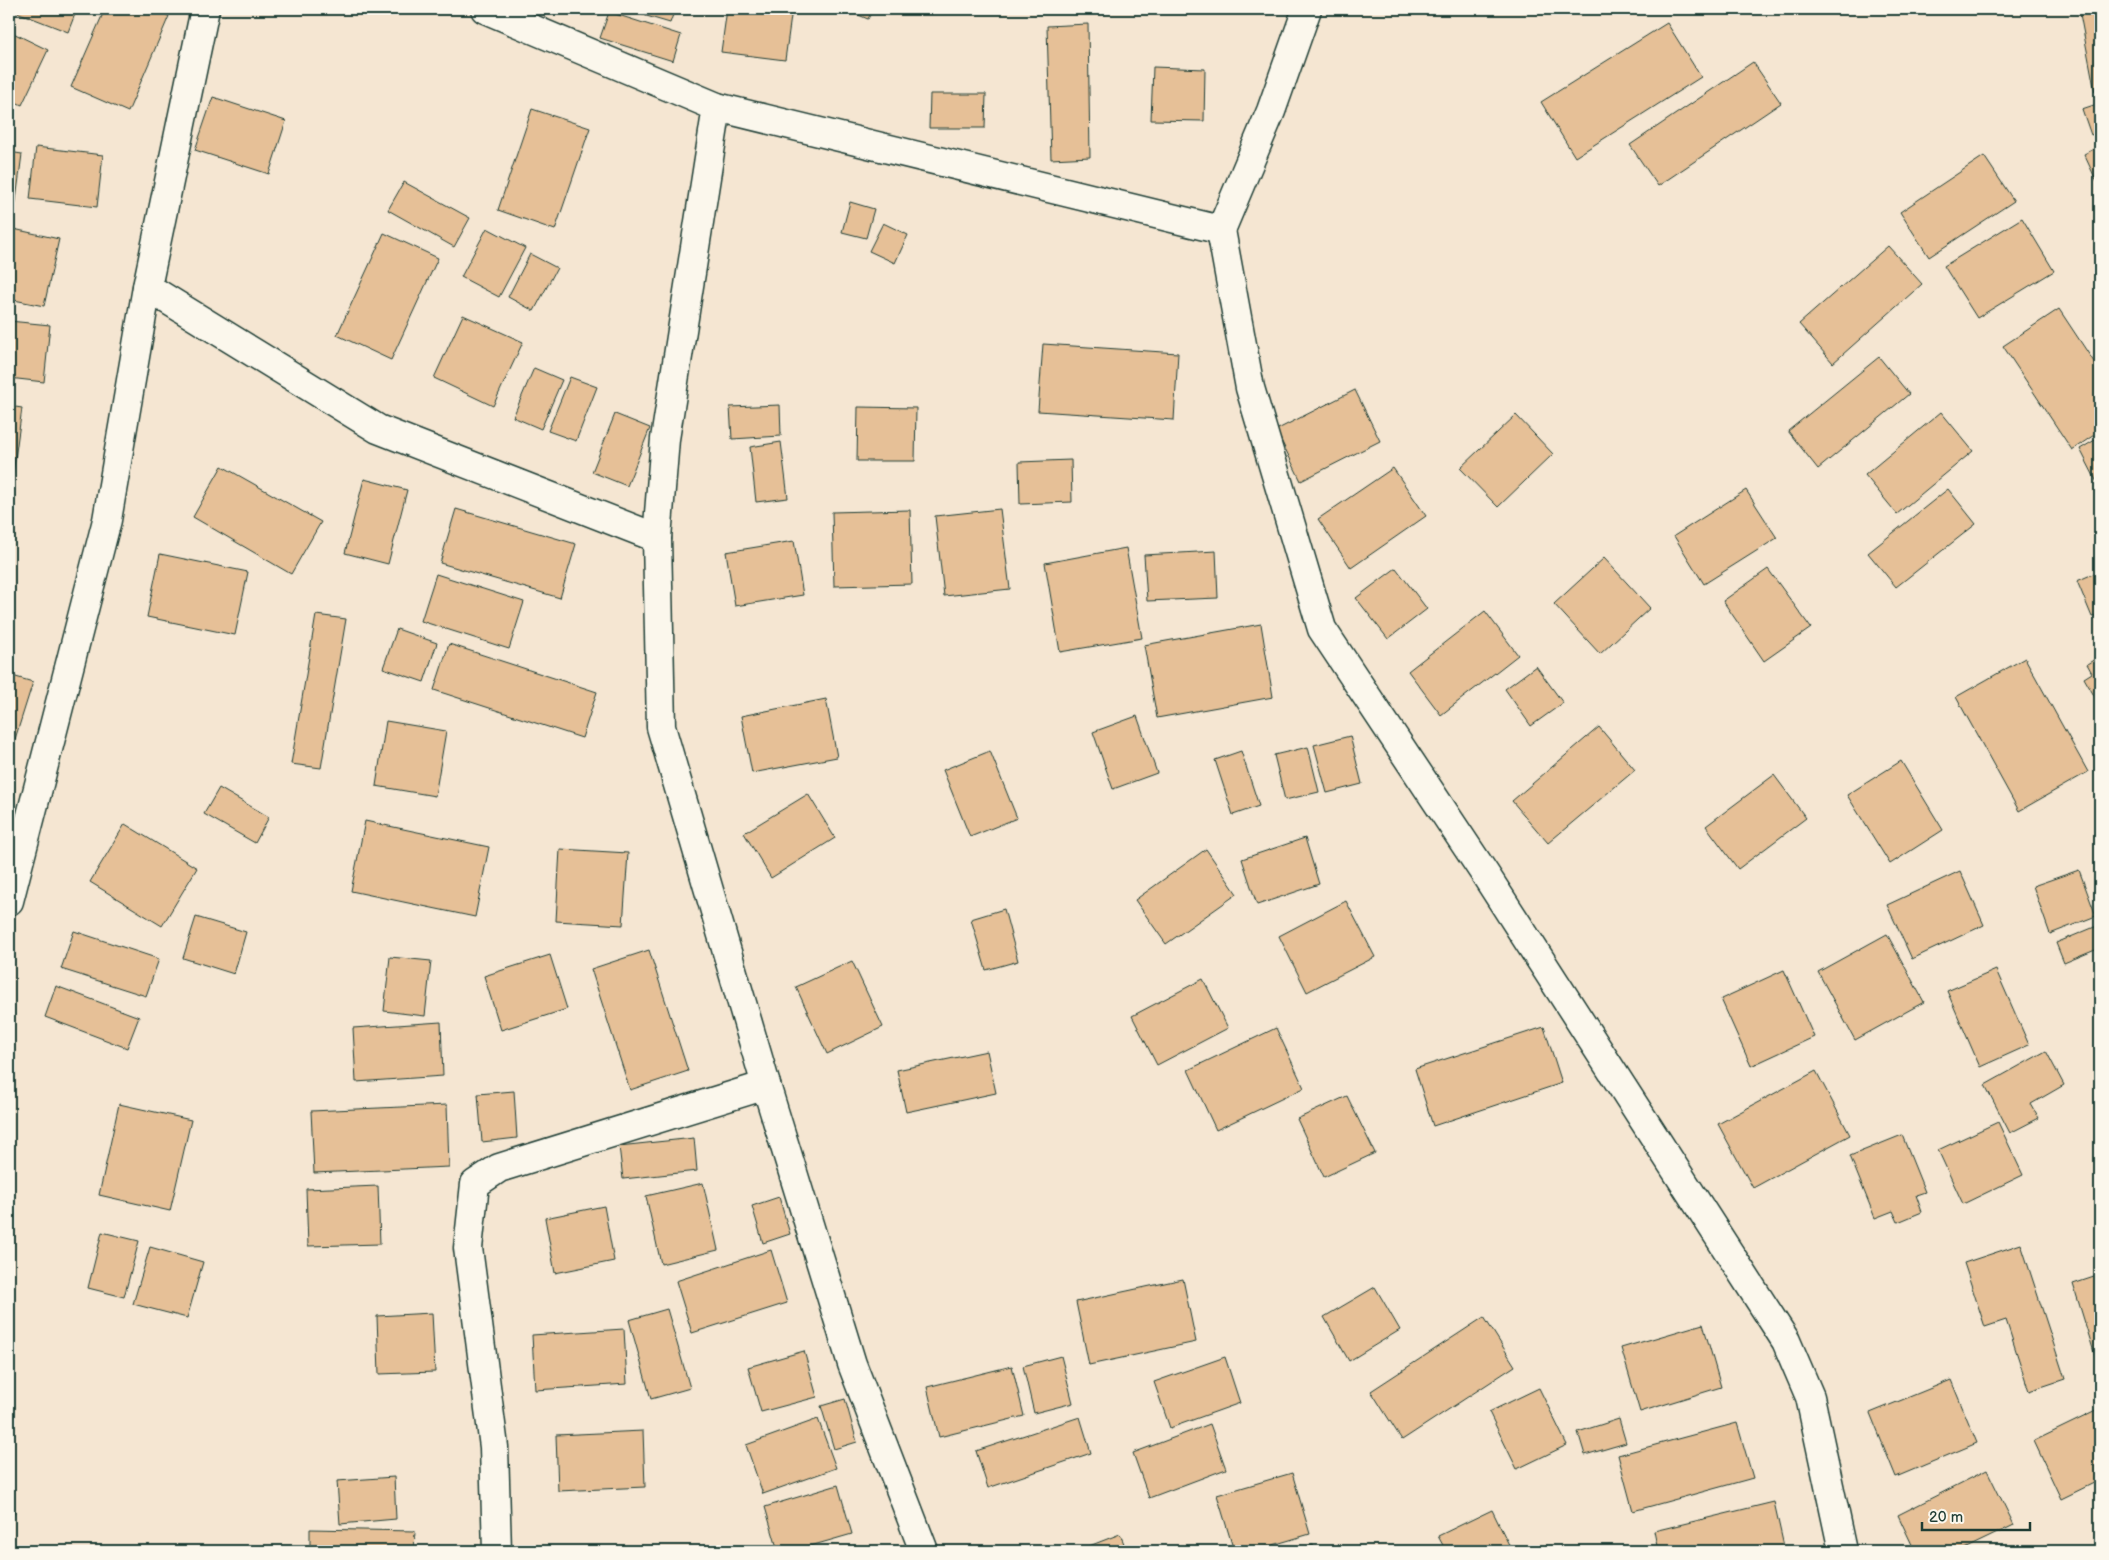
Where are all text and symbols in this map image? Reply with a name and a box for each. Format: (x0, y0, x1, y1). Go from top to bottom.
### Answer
scale bar (1922, 1500, 2029, 1532)
text: 20 m (1929, 1508, 1963, 1527)

